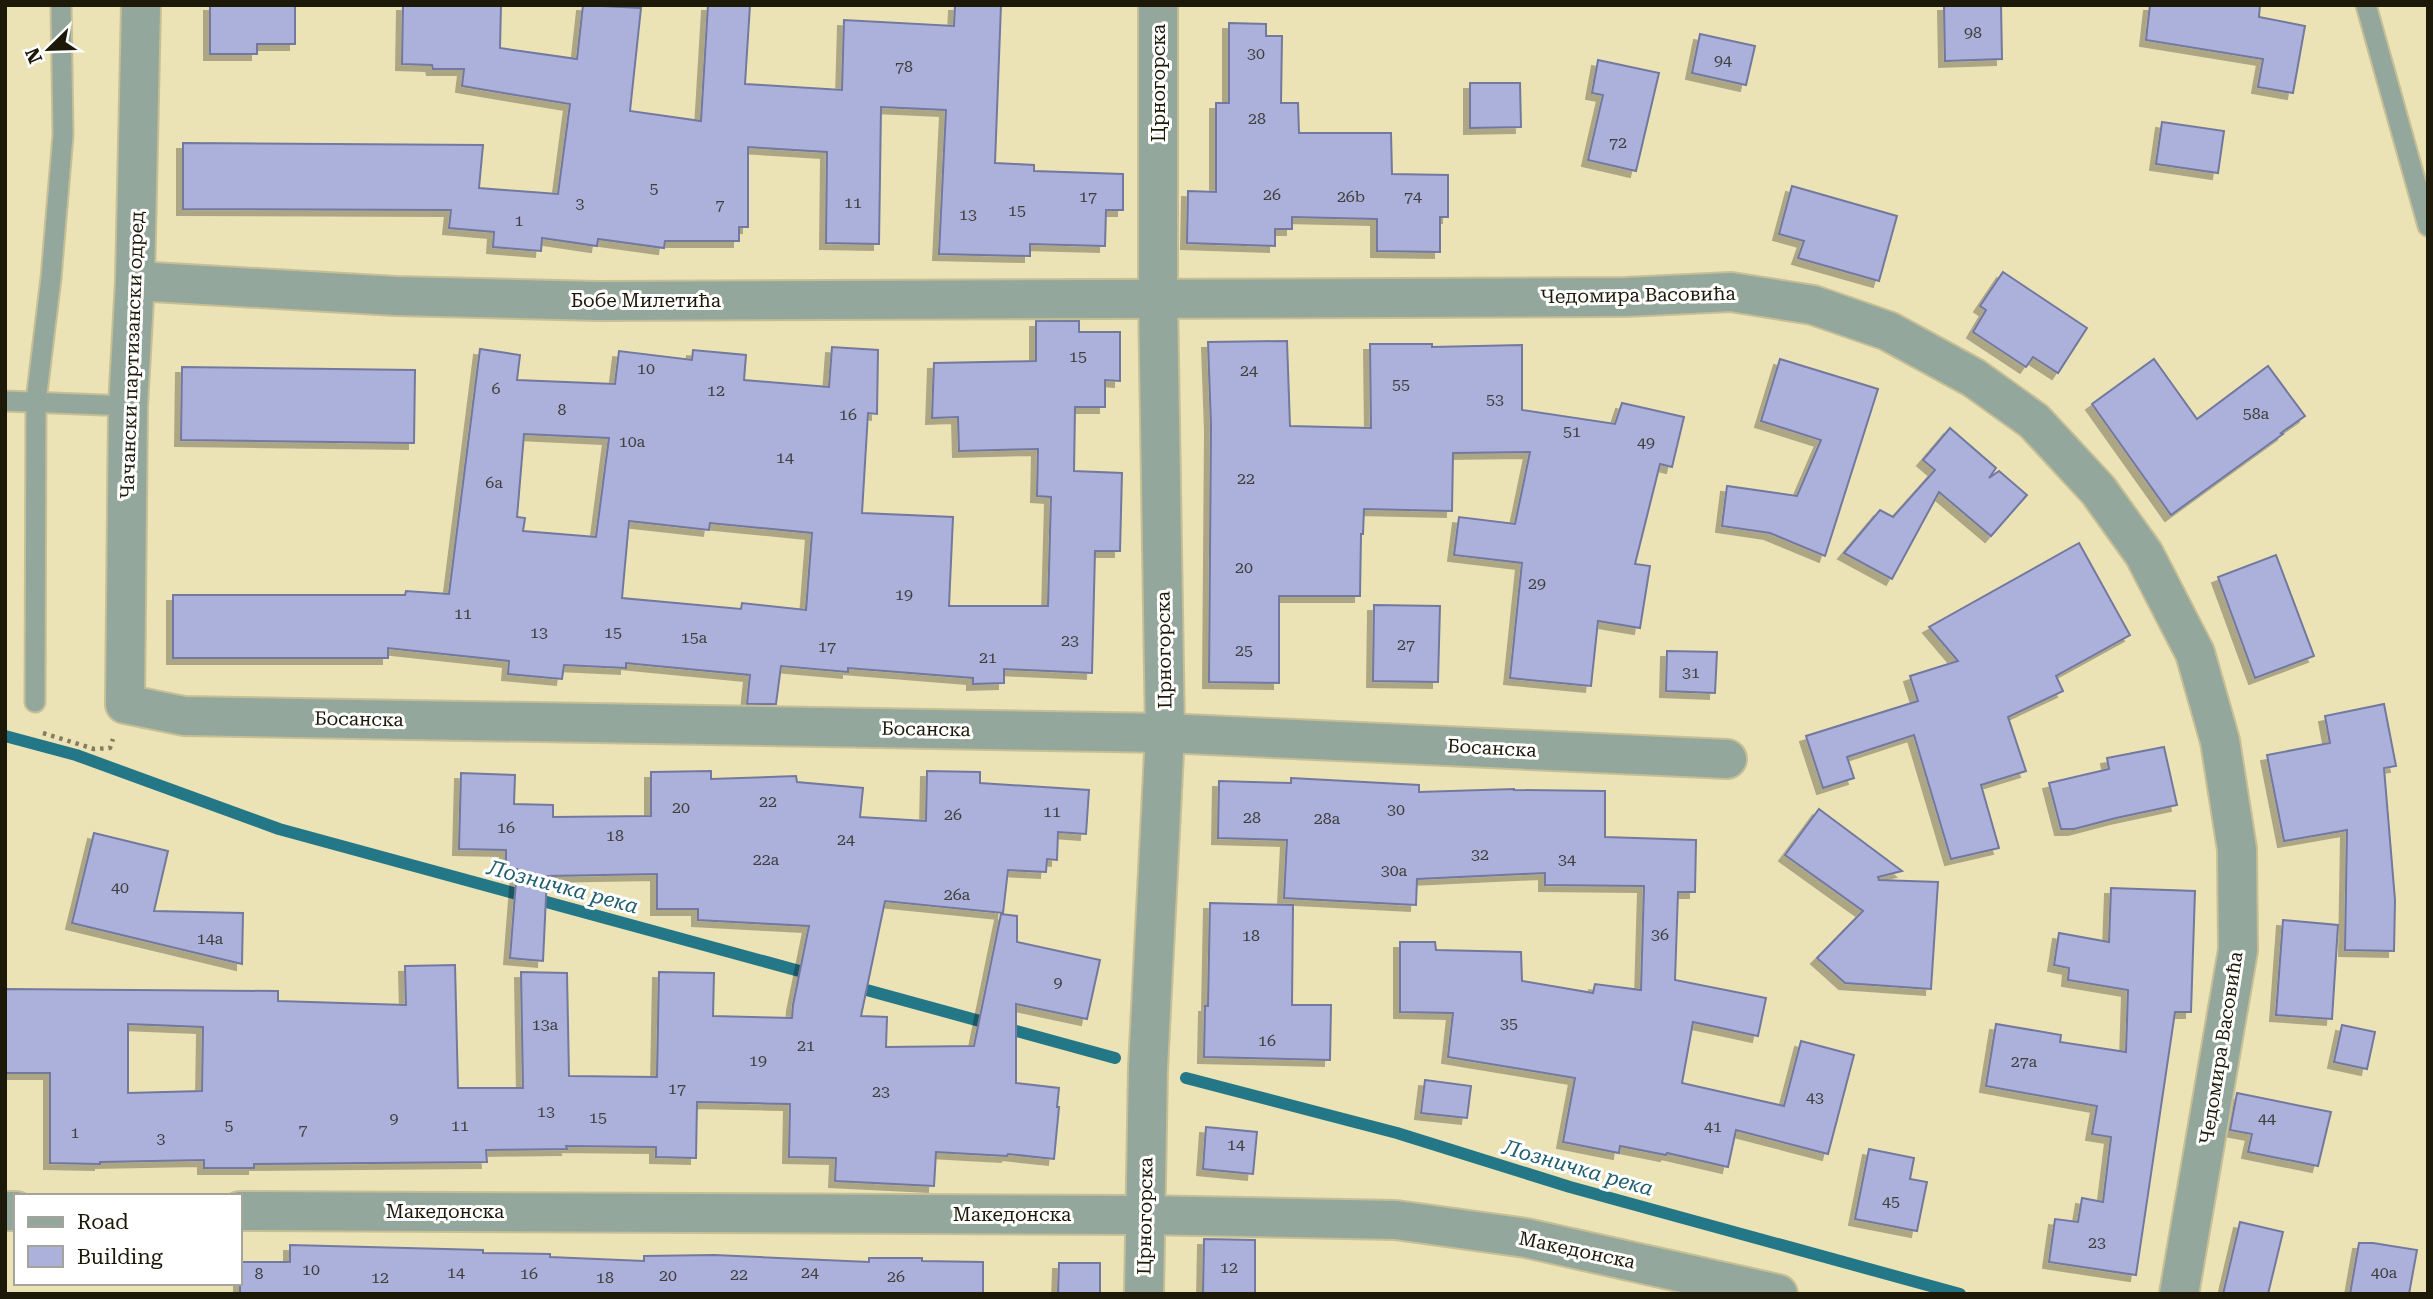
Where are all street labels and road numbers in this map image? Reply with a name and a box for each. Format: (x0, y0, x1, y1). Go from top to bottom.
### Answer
street label: Црногорска (1147, 23, 1170, 142)
street label: Чачански партизански одред (115, 210, 149, 500)
street label: Чедомира Васовића (1540, 282, 1737, 308)
street label: Бобе Милетића (571, 289, 722, 312)
street label: Црногорска (1151, 590, 1177, 709)
street label: Босанска (314, 707, 405, 731)
street label: Босанска (881, 717, 972, 741)
street label: Босанска (1447, 734, 1538, 762)
street label: Чедомира Васовића (2194, 949, 2248, 1146)
street label: Црногорска (1132, 1156, 1158, 1275)
street label: Македонска (386, 1200, 505, 1223)
street label: Македонска (953, 1203, 1072, 1226)
street label: Македонска (1517, 1226, 1638, 1274)

